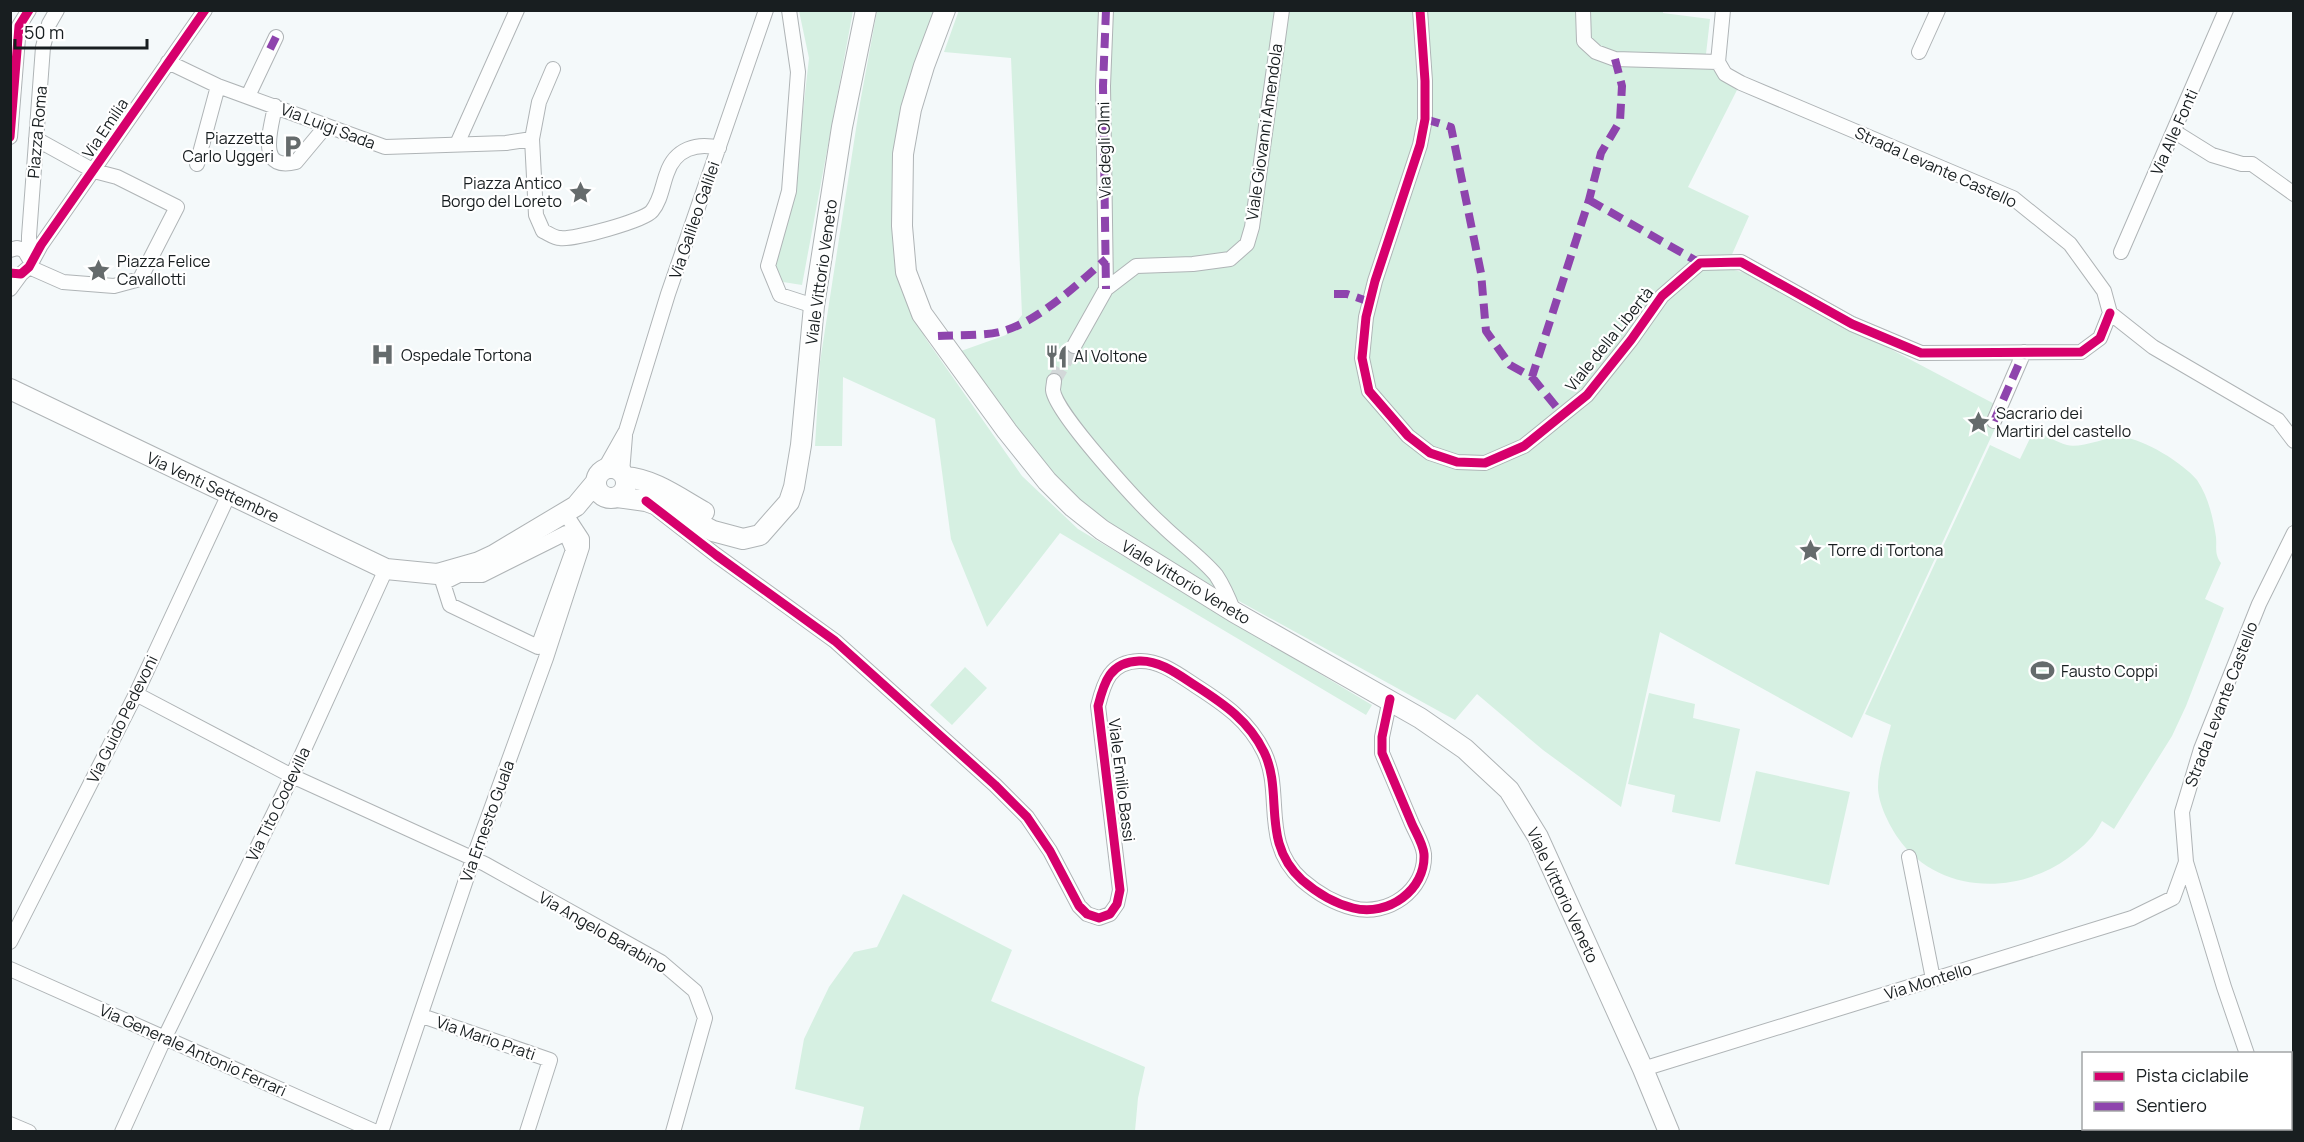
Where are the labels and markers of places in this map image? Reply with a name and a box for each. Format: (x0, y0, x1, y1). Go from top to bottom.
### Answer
place label: Piazzetta Carlo Uggeri (182, 127, 274, 167)
parking icon: Piazzetta Carlo Uggeri (279, 134, 305, 160)
place label: Piazza Antico Borgo del Loreto (441, 172, 562, 212)
place icon: Piazza Antico Borgo del Loreto (567, 179, 593, 205)
place label: Piazza Felice Cavallotti (117, 250, 210, 290)
place icon: Piazza Felice Cavallotti (86, 257, 112, 283)
hospital icon: Ospedale Tortona (370, 342, 396, 368)
restaurant icon: Al Voltone (1043, 343, 1069, 369)
place label: Ospedale Tortona (401, 344, 532, 366)
place label: Al Voltone (1074, 345, 1147, 367)
place label: Sacrario dei Martiri del castello (1996, 402, 2131, 442)
place icon: Sacrario dei Martiri del castello (1965, 409, 1991, 435)
place icon: Torre di Tortona (1797, 537, 1823, 563)
place label: Torre di Tortona (1828, 539, 1944, 561)
sports icon: Fausto Coppi (2030, 658, 2056, 684)
place label: Fausto Coppi (2061, 660, 2158, 682)

